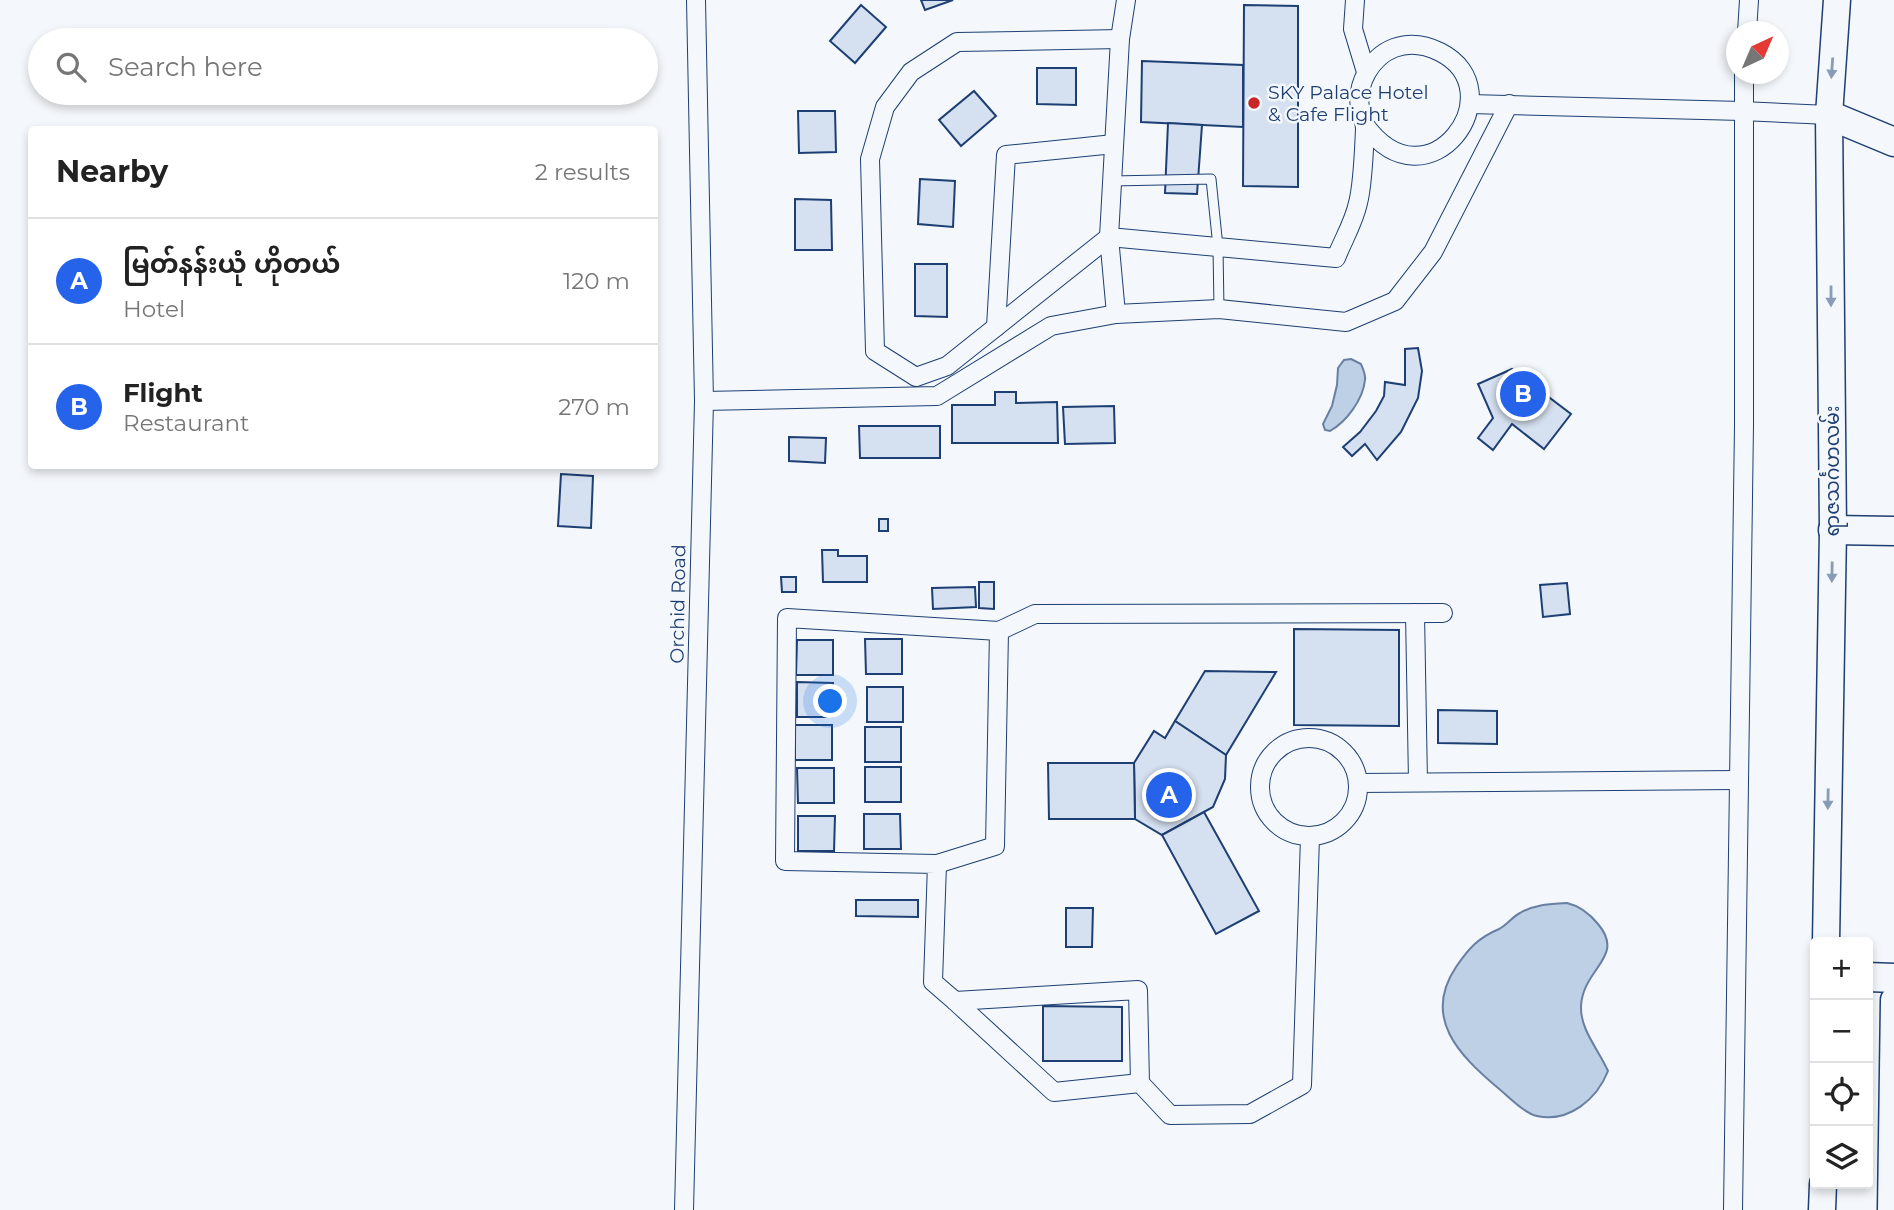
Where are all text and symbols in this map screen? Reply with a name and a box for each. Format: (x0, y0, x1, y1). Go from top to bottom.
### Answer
north arrow (1726, 21, 1789, 84)
search box (28, 28, 658, 105)
icon: search (52, 48, 90, 86)
text: Search here (108, 51, 263, 83)
one-way arrow (1827, 57, 1838, 79)
place label: SKY Palace Hotel & Cafe Flight (1268, 81, 1429, 126)
marker: SKY Palace Hotel & Cafe Flight (1246, 95, 1262, 111)
text: Nearby (56, 153, 168, 190)
text: 2 results (535, 158, 630, 186)
text: မြတ်နန်းယုံ ဟိုတယ် (123, 248, 340, 280)
text: A (70, 267, 88, 295)
text: 120 m (563, 267, 630, 295)
one-way arrow (1825, 285, 1837, 307)
text: Hotel (123, 295, 185, 323)
pin: B (1500, 368, 1546, 420)
text: Flight (123, 377, 203, 409)
text: B (70, 393, 88, 421)
text: 270 m (558, 393, 630, 421)
street label: ရာဇသင်္ဂဟလမ်း (1818, 405, 1848, 537)
text: Restaurant (123, 409, 249, 437)
street label: Orchid Road (665, 544, 691, 664)
one-way arrow (1826, 561, 1838, 583)
your location (813, 684, 847, 718)
pin: A (1146, 769, 1192, 821)
one-way arrow (1822, 789, 1834, 811)
map controls (1810, 937, 1873, 1189)
button: + (1810, 937, 1873, 1000)
button: − (1810, 1000, 1873, 1063)
button: locate (1810, 1063, 1873, 1126)
button: layers (1810, 1126, 1873, 1189)

